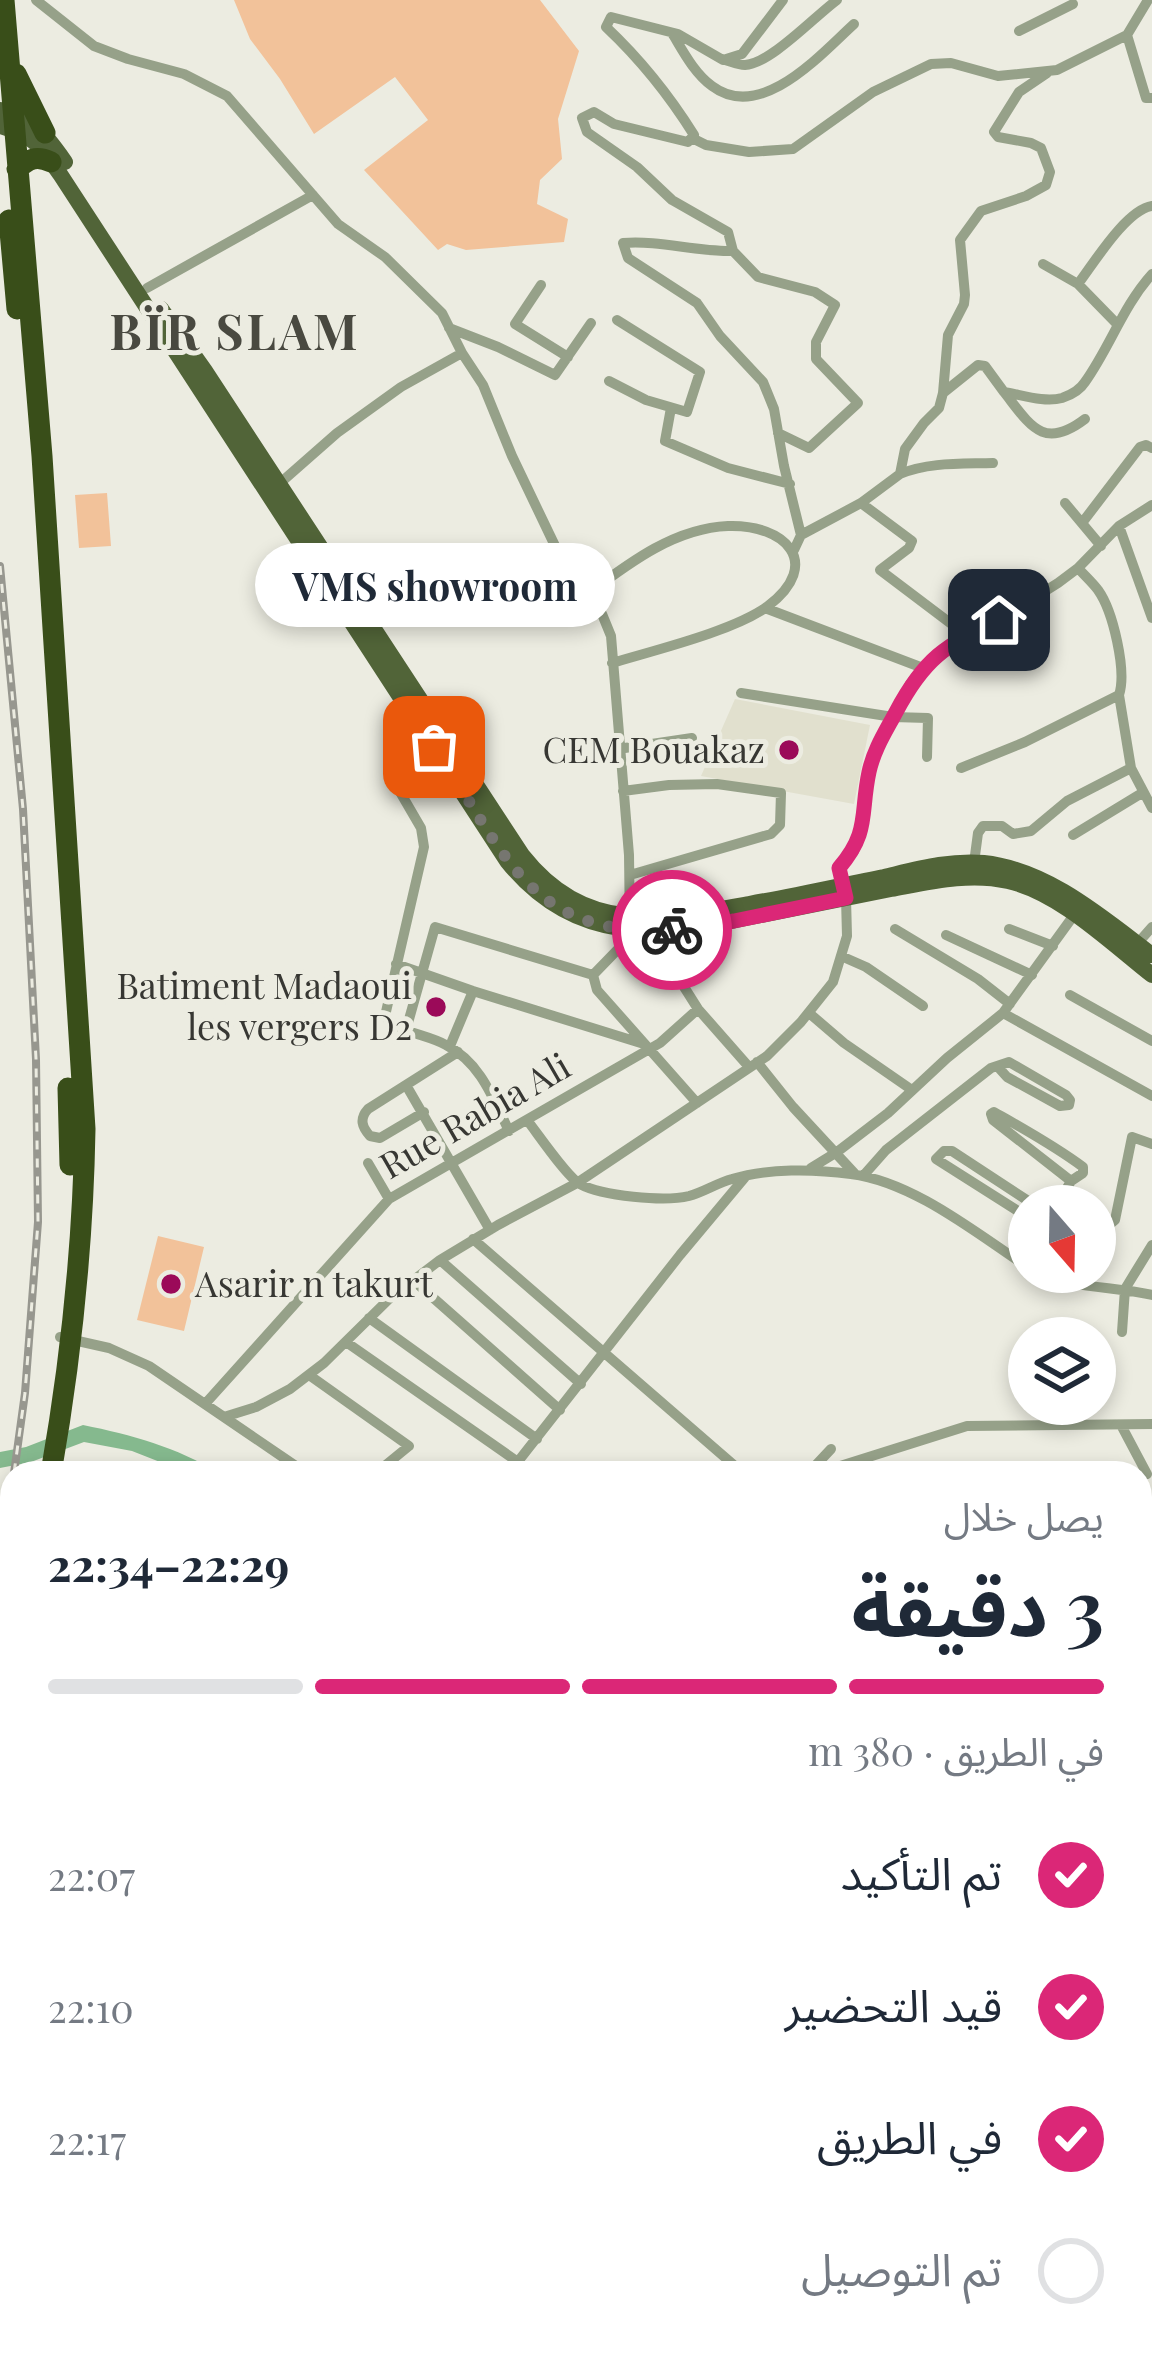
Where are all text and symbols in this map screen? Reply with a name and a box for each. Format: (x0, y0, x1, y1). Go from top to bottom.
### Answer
district label: BÏR SLAM (110, 298, 360, 362)
callout: VMS showroom (254, 543, 614, 627)
text: VMS showroom (292, 559, 578, 611)
pin (948, 569, 1050, 671)
icon: home (966, 587, 1032, 653)
pin (383, 696, 485, 798)
icon: bag (401, 714, 467, 780)
place label: CEM Bouakaz (542, 724, 765, 772)
marker: CEM Bouakaz (776, 737, 802, 763)
courier (612, 870, 732, 990)
icon: bike (639, 897, 705, 963)
place label: Batiment Madaoui les vergers D2 (116, 960, 412, 1049)
marker: Batiment Madaoui les vergers D2 (423, 994, 449, 1020)
street label: Rue Rabia Ali (370, 1040, 578, 1188)
north arrow (1008, 1185, 1116, 1293)
map controls (1008, 1185, 1116, 1425)
place label: Asarir n takurt (194, 1258, 434, 1306)
marker: Asarir n takurt (158, 1271, 184, 1297)
button: layers (1008, 1317, 1116, 1425)
text: يصل خلال (944, 1489, 1104, 1541)
text: 22:29–22:34 (48, 1533, 289, 1593)
text: 3 دقيقة (851, 1553, 1104, 1657)
text: في الطريق · 380 m (808, 1724, 1104, 1776)
text: تم التأكيد (841, 1841, 1002, 1901)
icon: check (1038, 1842, 1104, 1908)
text: 22:07 (48, 1849, 135, 1901)
text: قيد التحضير (785, 1973, 1002, 2033)
icon: check (1038, 1974, 1104, 2040)
text: 22:10 (48, 1981, 134, 2033)
text: في الطريق (817, 2105, 1002, 2165)
icon: check (1038, 2106, 1104, 2172)
text: 22:17 (48, 2113, 126, 2165)
text: تم التوصيل (801, 2237, 1002, 2297)

